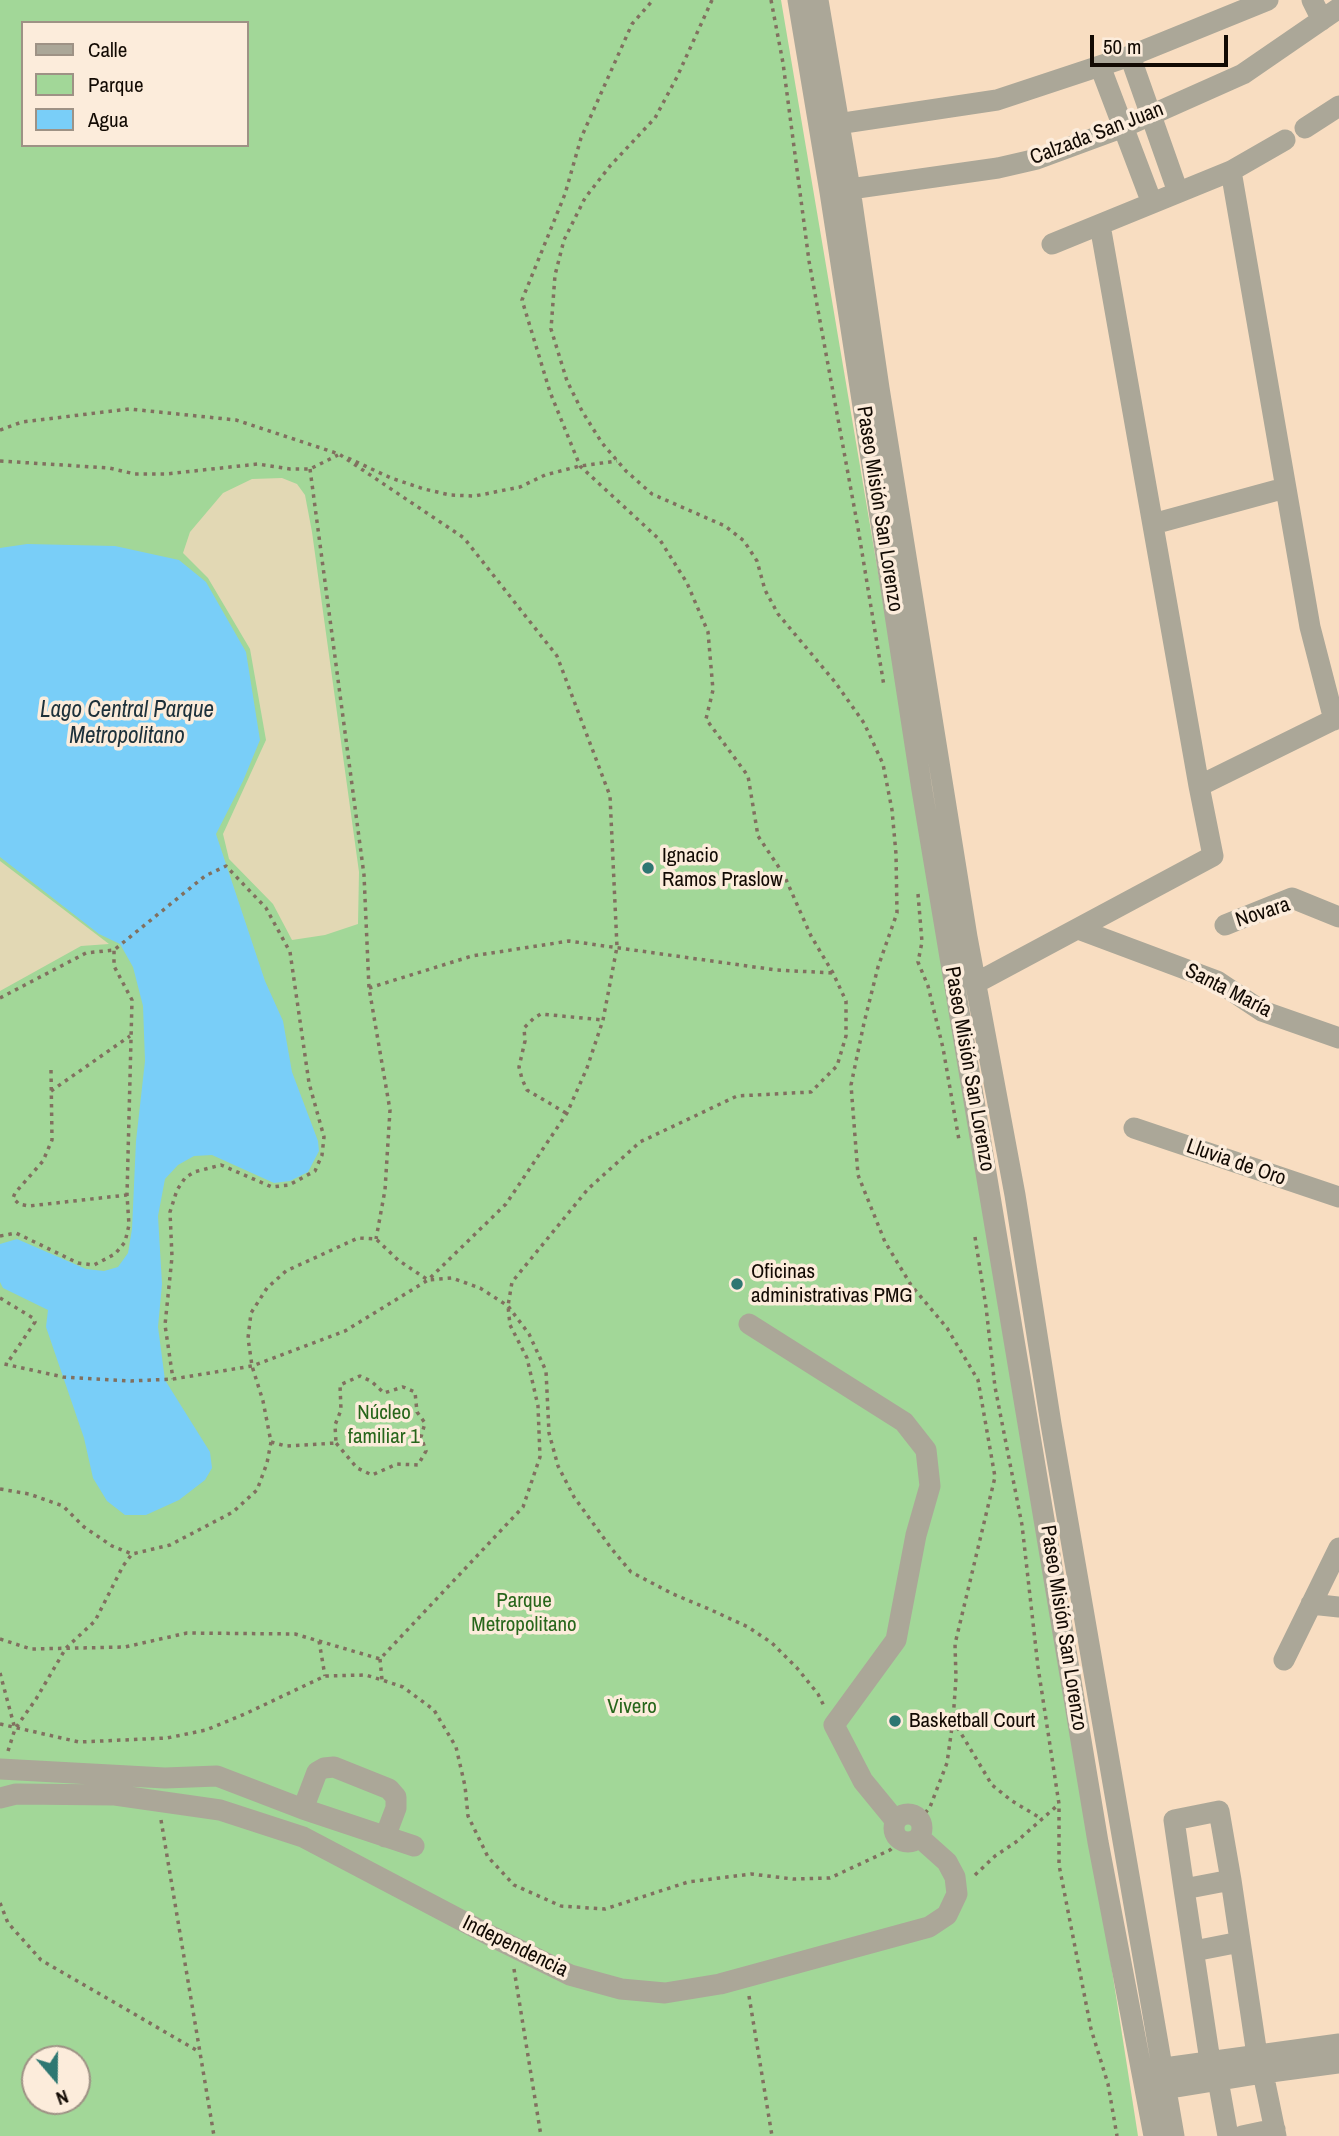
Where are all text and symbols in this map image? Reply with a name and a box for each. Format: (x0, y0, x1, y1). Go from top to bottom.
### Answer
legend (21, 21, 248, 147)
scale bar (1094, 21, 1232, 65)
text: 50 m (1103, 32, 1141, 61)
text: Calle (88, 35, 127, 64)
text: Parque (88, 70, 144, 99)
street label: Calzada San Juan (1027, 97, 1167, 171)
text: Agua (88, 105, 128, 134)
street label: Paseo Misión San Lorenzo (850, 404, 908, 614)
water label: Lago Central Parque Metropolitano (40, 697, 214, 751)
place label: Ignacio Ramos Praslow (662, 843, 783, 893)
marker: Ignacio Ramos Praslow (640, 860, 656, 876)
street label: Novara (1233, 892, 1293, 934)
street label: Santa María (1180, 958, 1276, 1024)
street label: Paseo Misión San Lorenzo (939, 965, 999, 1173)
street label: Lluvia de Oro (1183, 1134, 1289, 1192)
place label: Oficinas administrativas PMG (751, 1259, 913, 1309)
marker: Oficinas administrativas PMG (729, 1276, 745, 1292)
park label: Núcleo familiar 1 (348, 1400, 420, 1450)
street label: Paseo Misión San Lorenzo (1034, 1523, 1092, 1733)
park label: Parque Metropolitano (471, 1588, 577, 1638)
park label: Vivero (607, 1694, 657, 1720)
place label: Basketball Court (909, 1708, 1035, 1734)
marker: Basketball Court (887, 1713, 903, 1729)
street label: Independencia (458, 1911, 572, 1983)
north arrow (21, 2045, 91, 2115)
text: N (53, 2084, 72, 2112)

